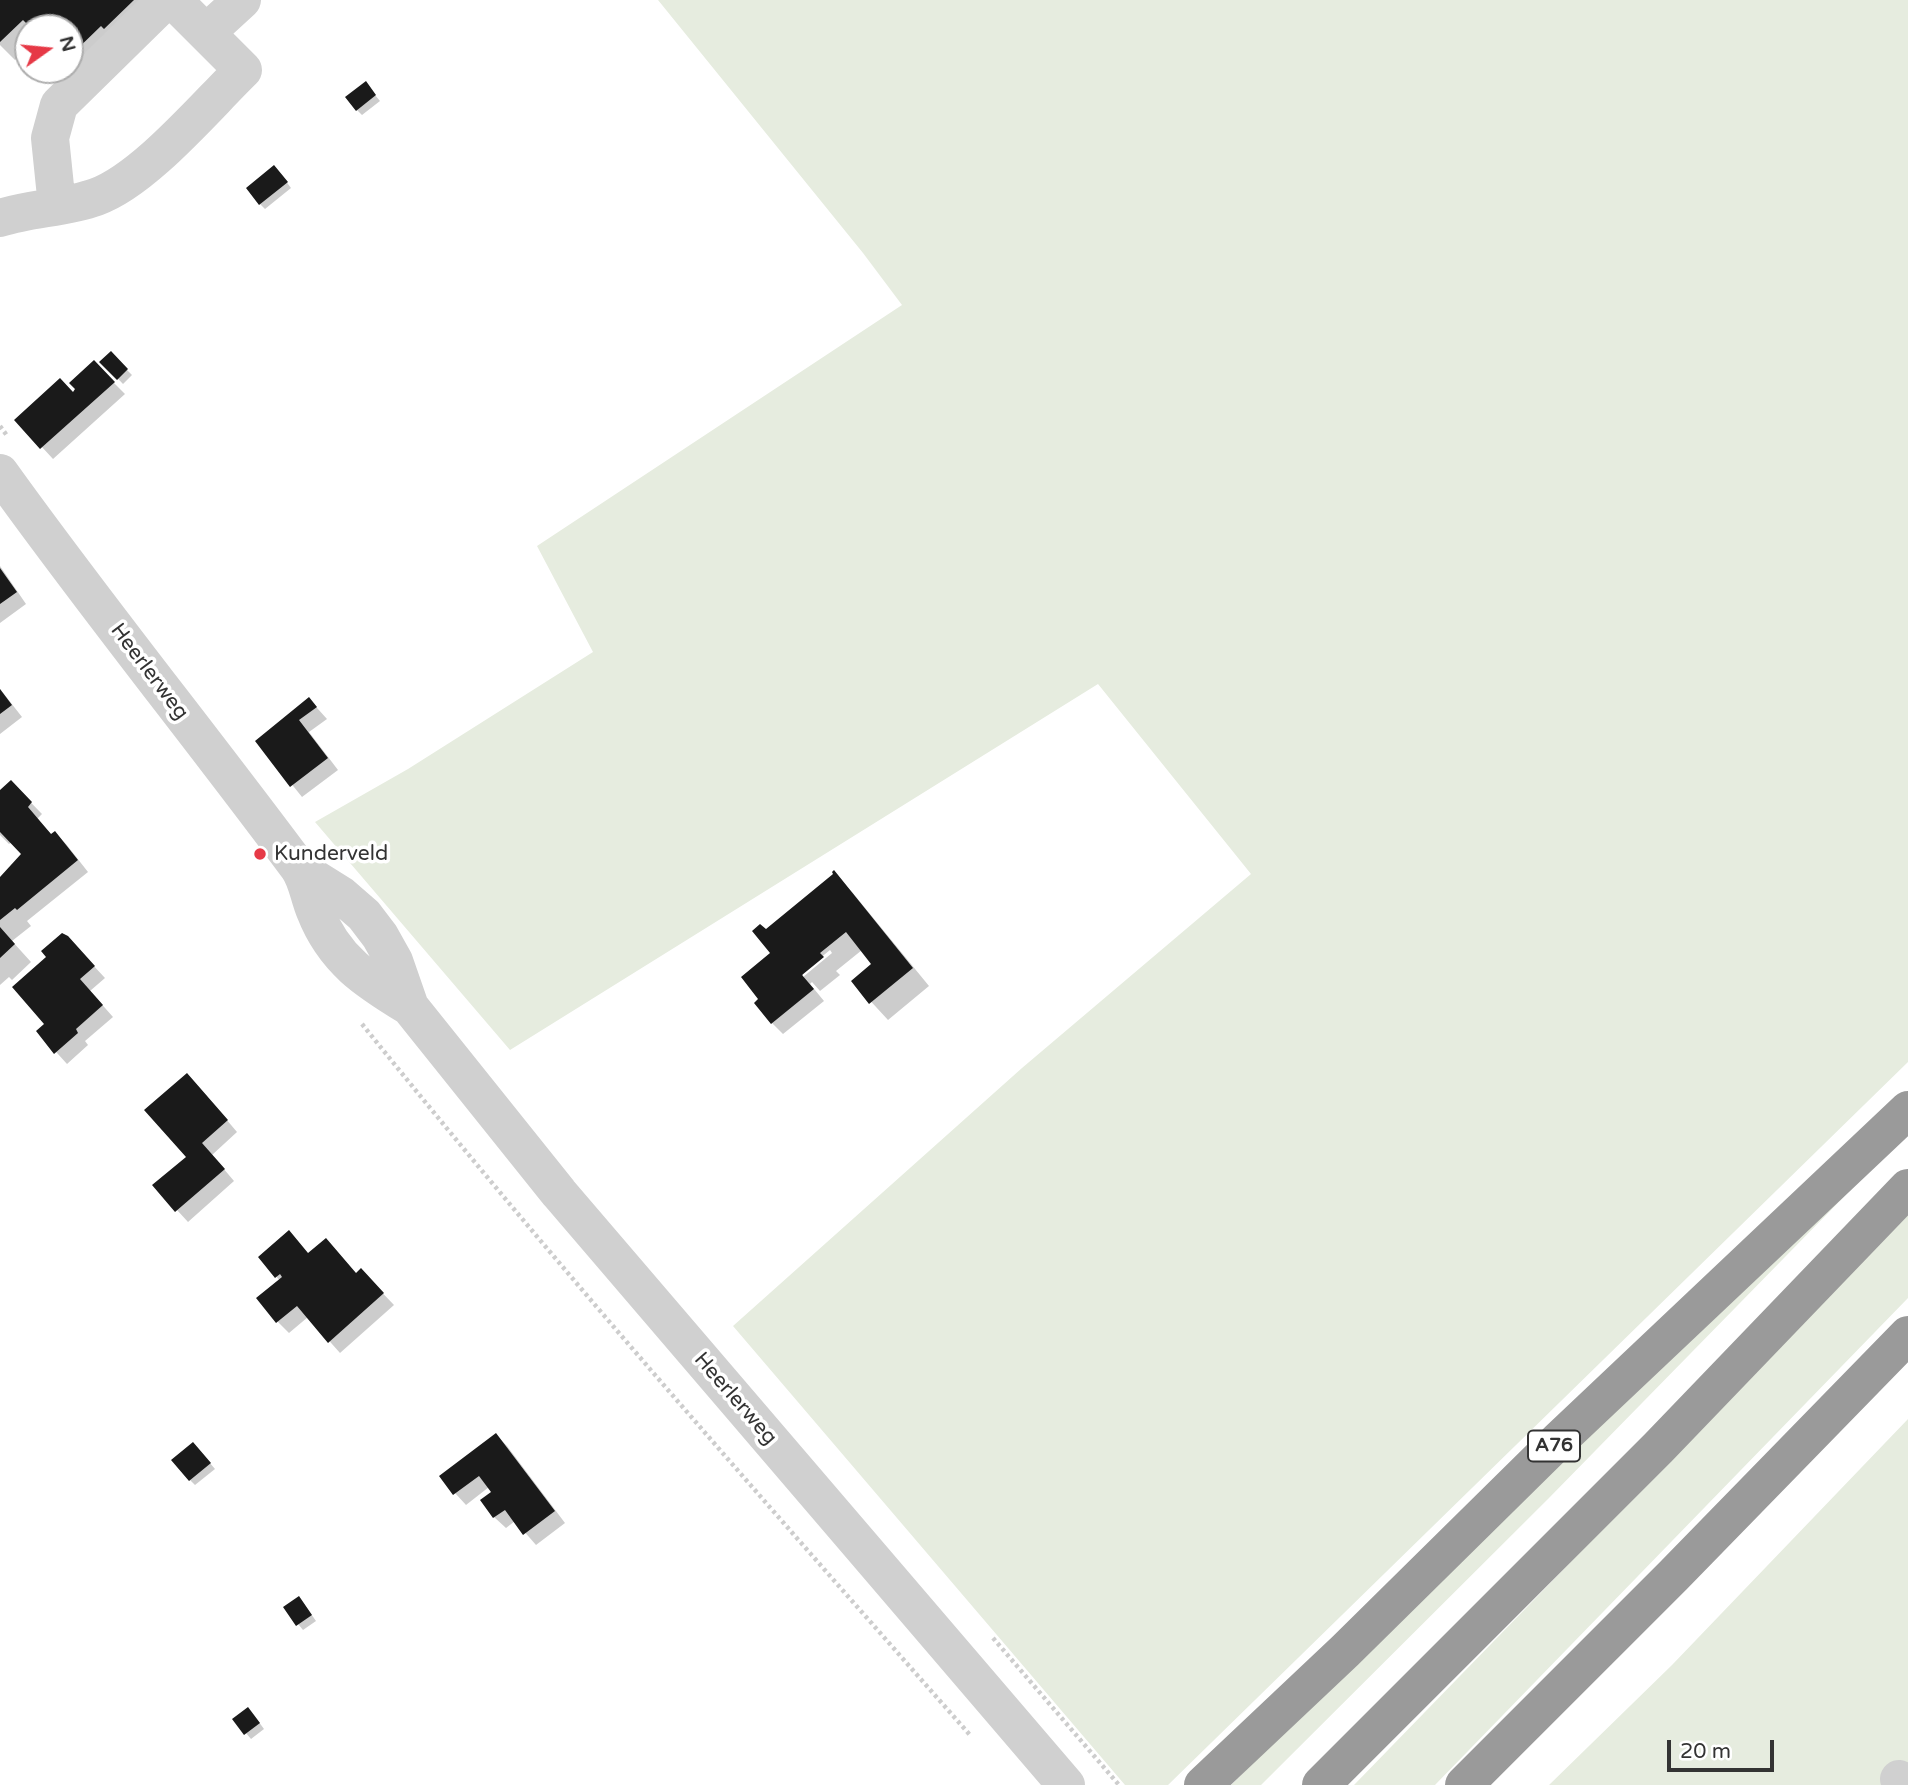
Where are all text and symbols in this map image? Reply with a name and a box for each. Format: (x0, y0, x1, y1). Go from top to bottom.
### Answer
north arrow (14, 14, 84, 84)
text: N (55, 34, 80, 54)
street label: Heerlerweg (105, 619, 193, 725)
place label: Kunderveld (274, 841, 388, 867)
marker: Kunderveld (252, 846, 268, 862)
street label: Heerlerweg (688, 1348, 782, 1450)
road number: A76 (1528, 1430, 1580, 1462)
scale bar (1670, 1726, 1777, 1770)
text: 20 m (1680, 1739, 1731, 1764)

